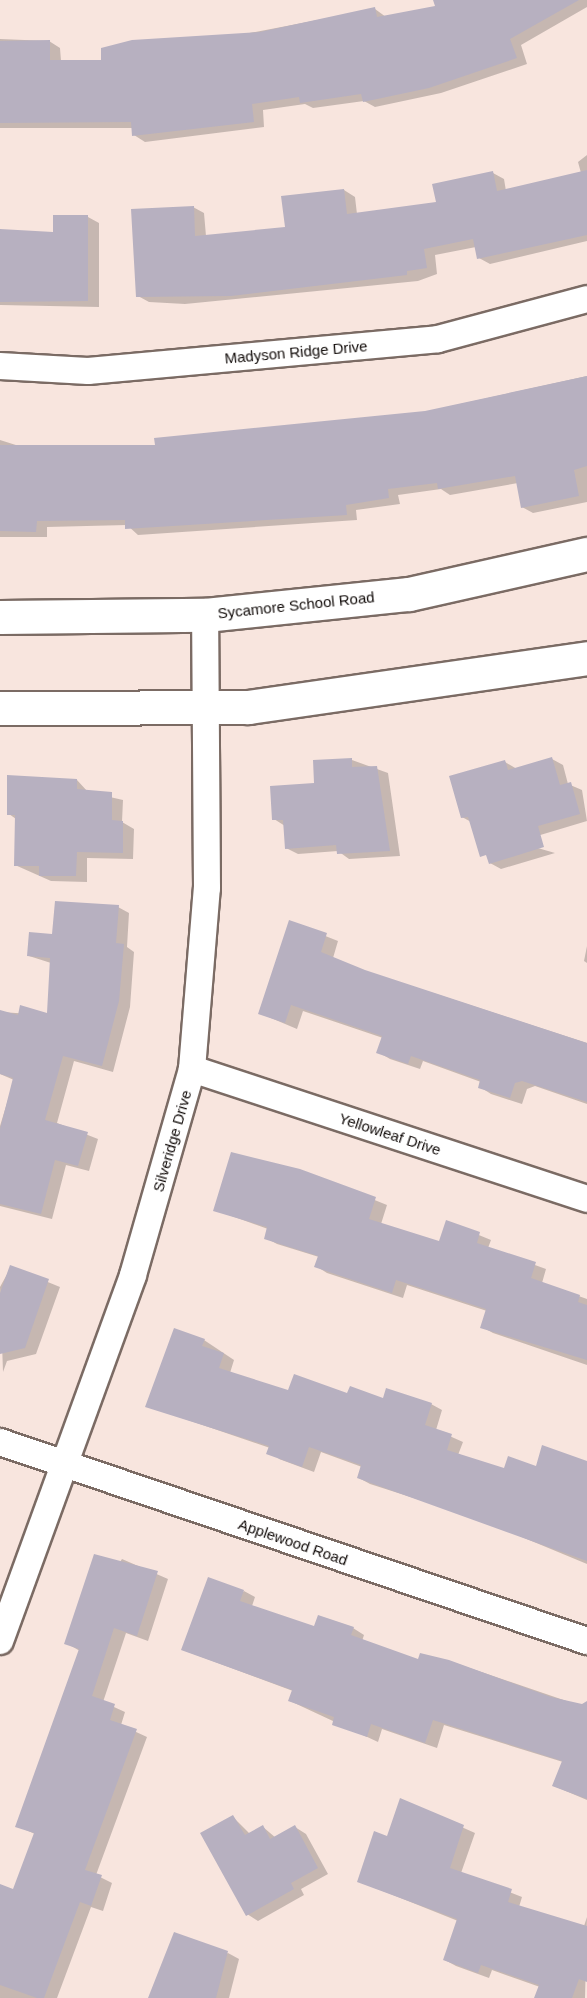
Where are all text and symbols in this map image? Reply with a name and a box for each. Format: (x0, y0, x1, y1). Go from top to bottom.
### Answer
street label: Madyson Ridge Drive (224, 337, 368, 367)
street label: Sycamore School Road (217, 588, 375, 622)
street label: Silveridge Drive (149, 1088, 195, 1194)
street label: Yellowleaf Drive (337, 1109, 443, 1159)
street label: Applewood Road (236, 1515, 350, 1569)

